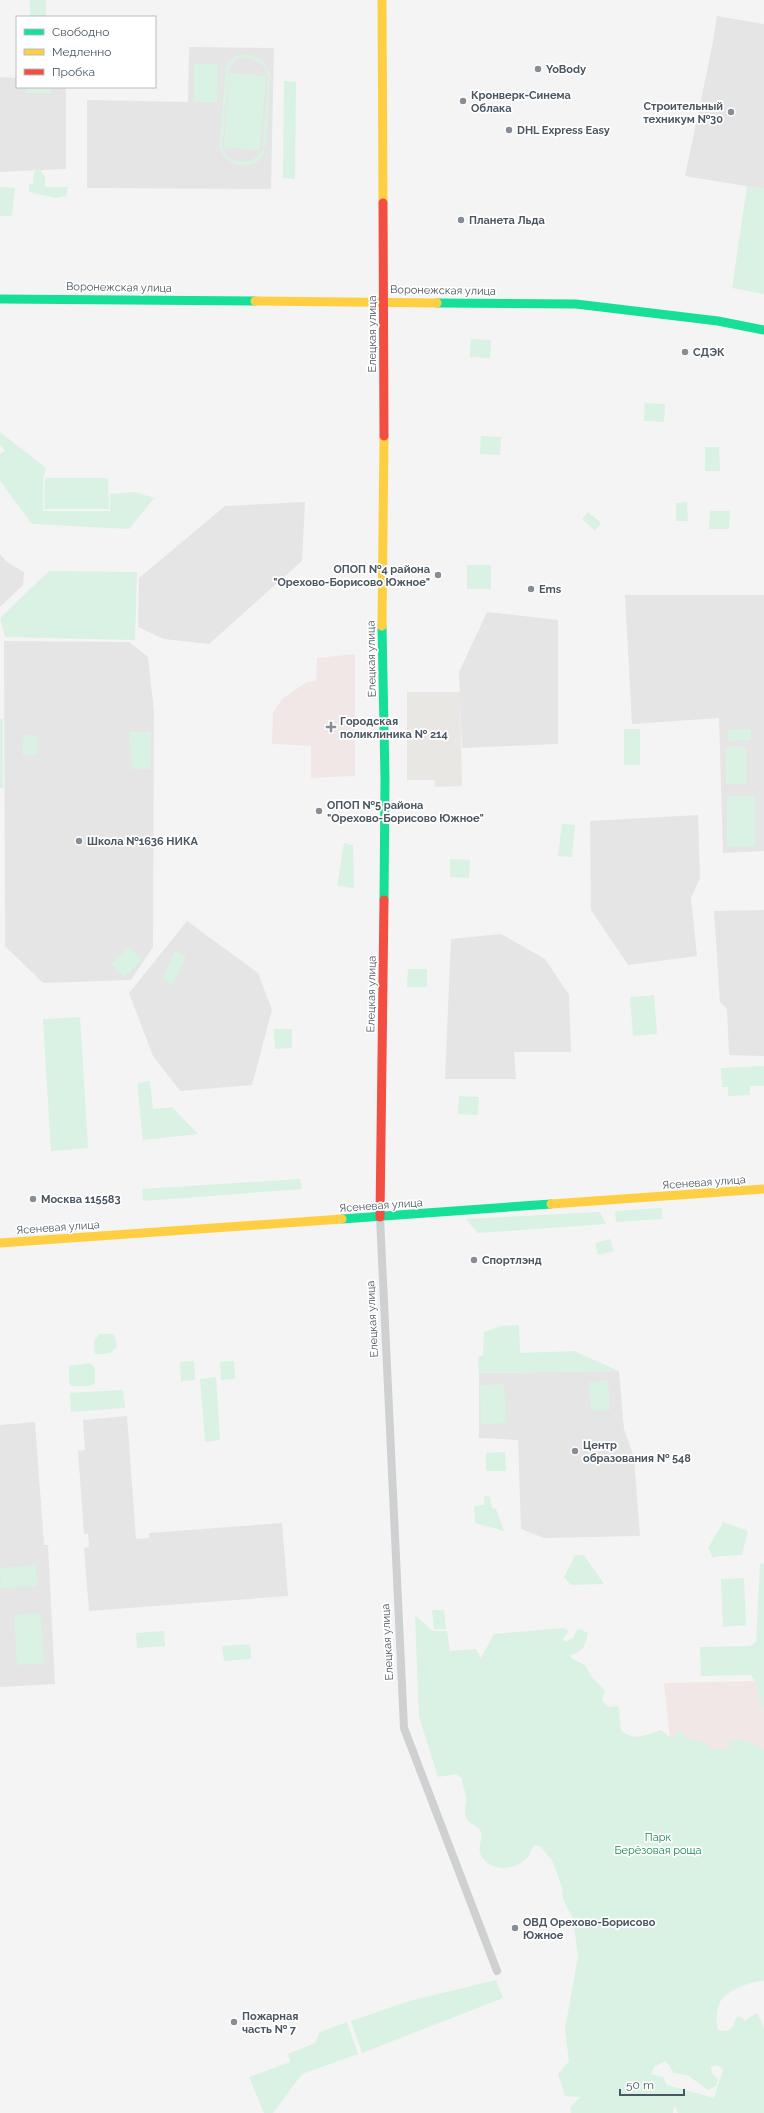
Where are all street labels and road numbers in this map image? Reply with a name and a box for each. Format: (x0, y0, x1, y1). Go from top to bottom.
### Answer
street label: Воронежская улица (66, 280, 172, 295)
street label: Воронежская улица (390, 283, 496, 298)
street label: Елецкая улица (366, 296, 379, 372)
street label: Елецкая улица (364, 620, 379, 698)
street label: Елецкая улица (364, 955, 379, 1033)
street label: Ясеневая улица (662, 1173, 746, 1192)
street label: Ясеневая улица (339, 1196, 423, 1215)
street label: Ясеневая улица (16, 1218, 100, 1237)
street label: Елецкая улица (364, 1280, 381, 1358)
street label: Елецкая улица (379, 1603, 396, 1681)

